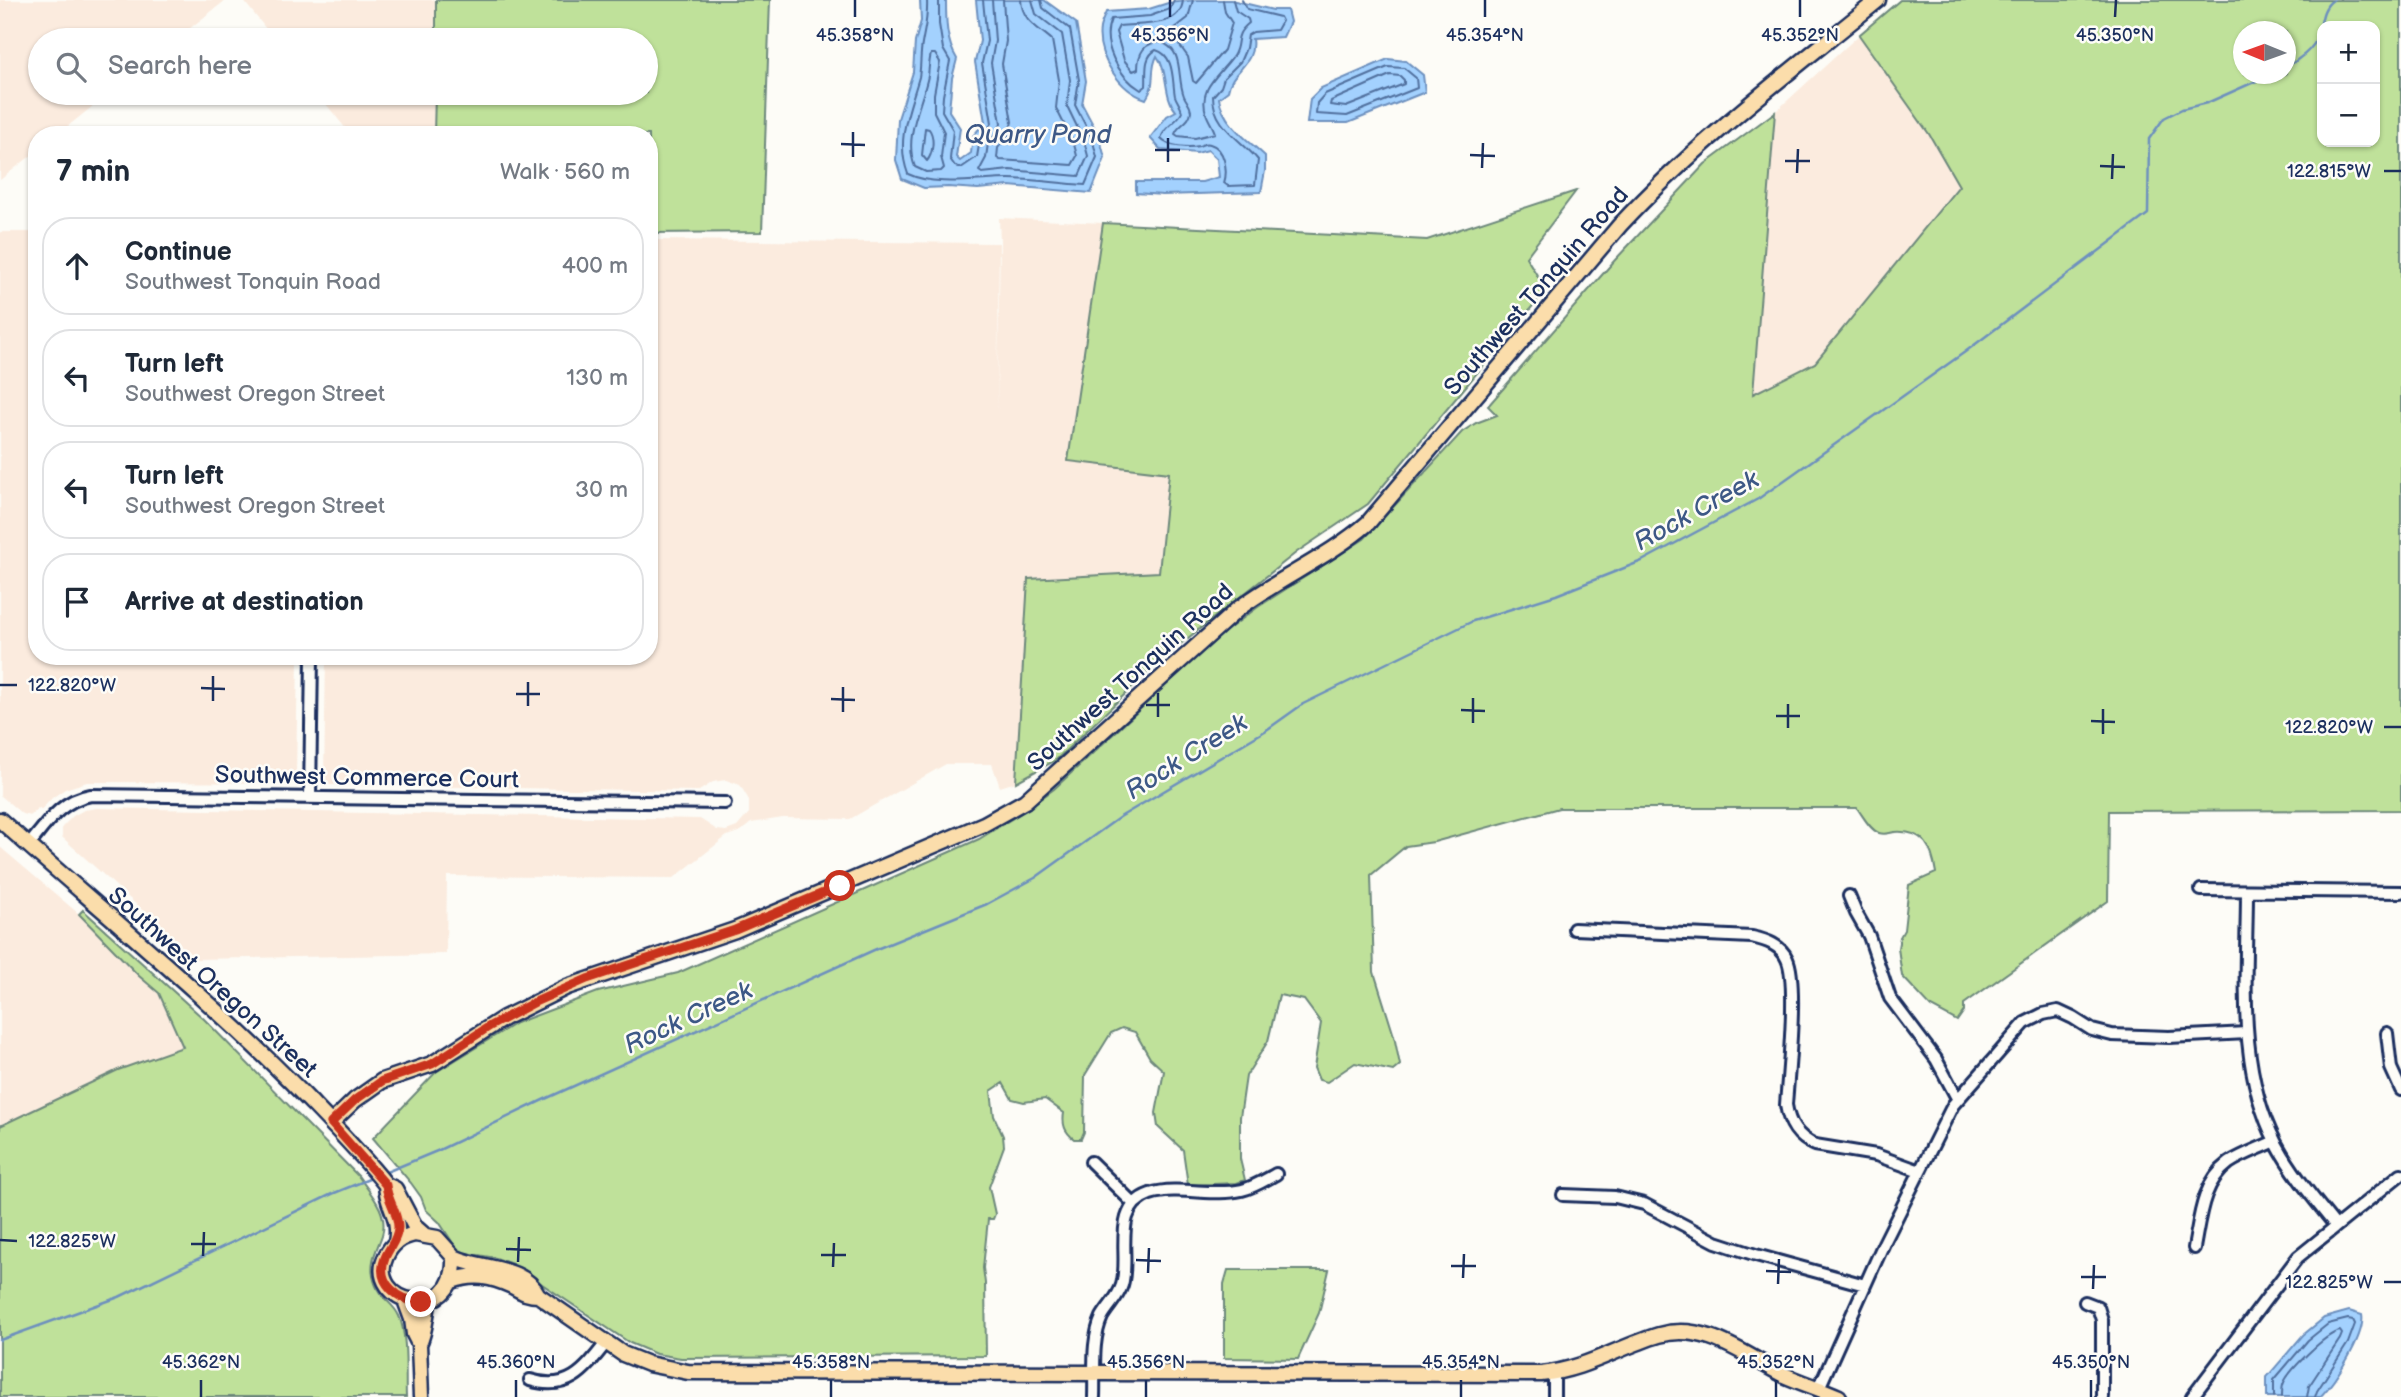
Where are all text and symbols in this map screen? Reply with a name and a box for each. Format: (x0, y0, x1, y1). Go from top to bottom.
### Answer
north arrow (2233, 21, 2296, 84)
map controls (2317, 21, 2380, 147)
button: + (2317, 21, 2380, 84)
text: 45.358°N (816, 25, 894, 46)
text: 45.356°N (1131, 25, 1209, 46)
text: 45.354°N (1446, 25, 1524, 46)
text: 45.352°N (1761, 25, 1839, 46)
text: 45.350°N (2076, 25, 2154, 46)
search box (28, 28, 658, 105)
icon: search (52, 48, 90, 86)
text: Search here (108, 51, 252, 82)
button: − (2317, 84, 2380, 147)
water label: Quarry Pond (964, 120, 1113, 151)
text: 7 min (56, 154, 130, 190)
text: Walk · 560 m (500, 158, 630, 186)
text: 122.815°W (2287, 161, 2372, 182)
street label: Southwest Tonquin Road (1438, 181, 1635, 402)
text: Continue (125, 237, 232, 268)
icon: ahead (58, 247, 96, 285)
text: 400 m (562, 252, 628, 280)
text: Southwest Tonquin Road (125, 268, 381, 296)
text: Turn left (125, 349, 224, 380)
icon: left (58, 359, 96, 397)
text: 130 m (566, 364, 628, 392)
text: Southwest Oregon Street (125, 380, 385, 408)
text: Turn left (125, 461, 224, 492)
water label: Rock Creek (1629, 464, 1766, 558)
icon: left (58, 471, 96, 509)
text: 30 m (575, 476, 628, 504)
text: Southwest Oregon Street (125, 492, 385, 520)
street label: Southwest Tonquin Road (1021, 577, 1239, 777)
icon: arrive (58, 583, 96, 621)
text: Arrive at destination (125, 587, 364, 618)
text: 122.820°W (28, 675, 117, 696)
water label: Rock Creek (1120, 707, 1254, 807)
text: 122.820°W (2285, 717, 2374, 738)
street label: Southwest Commerce Court (215, 760, 520, 795)
route start (824, 870, 855, 901)
street label: Southwest Oregon Street (102, 881, 324, 1084)
water label: Rock Creek (620, 975, 759, 1062)
text: 122.825°W (28, 1231, 116, 1252)
text: 122.825°W (2285, 1272, 2373, 1293)
route end (405, 1286, 436, 1317)
text: 45.362°N (162, 1352, 240, 1373)
text: 45.360°N (476, 1352, 556, 1373)
text: 45.358°N (792, 1352, 870, 1373)
text: 45.356°N (1107, 1352, 1185, 1373)
text: 45.354°N (1422, 1352, 1500, 1373)
text: 45.352°N (1737, 1352, 1815, 1373)
text: 45.350°N (2052, 1352, 2130, 1373)

